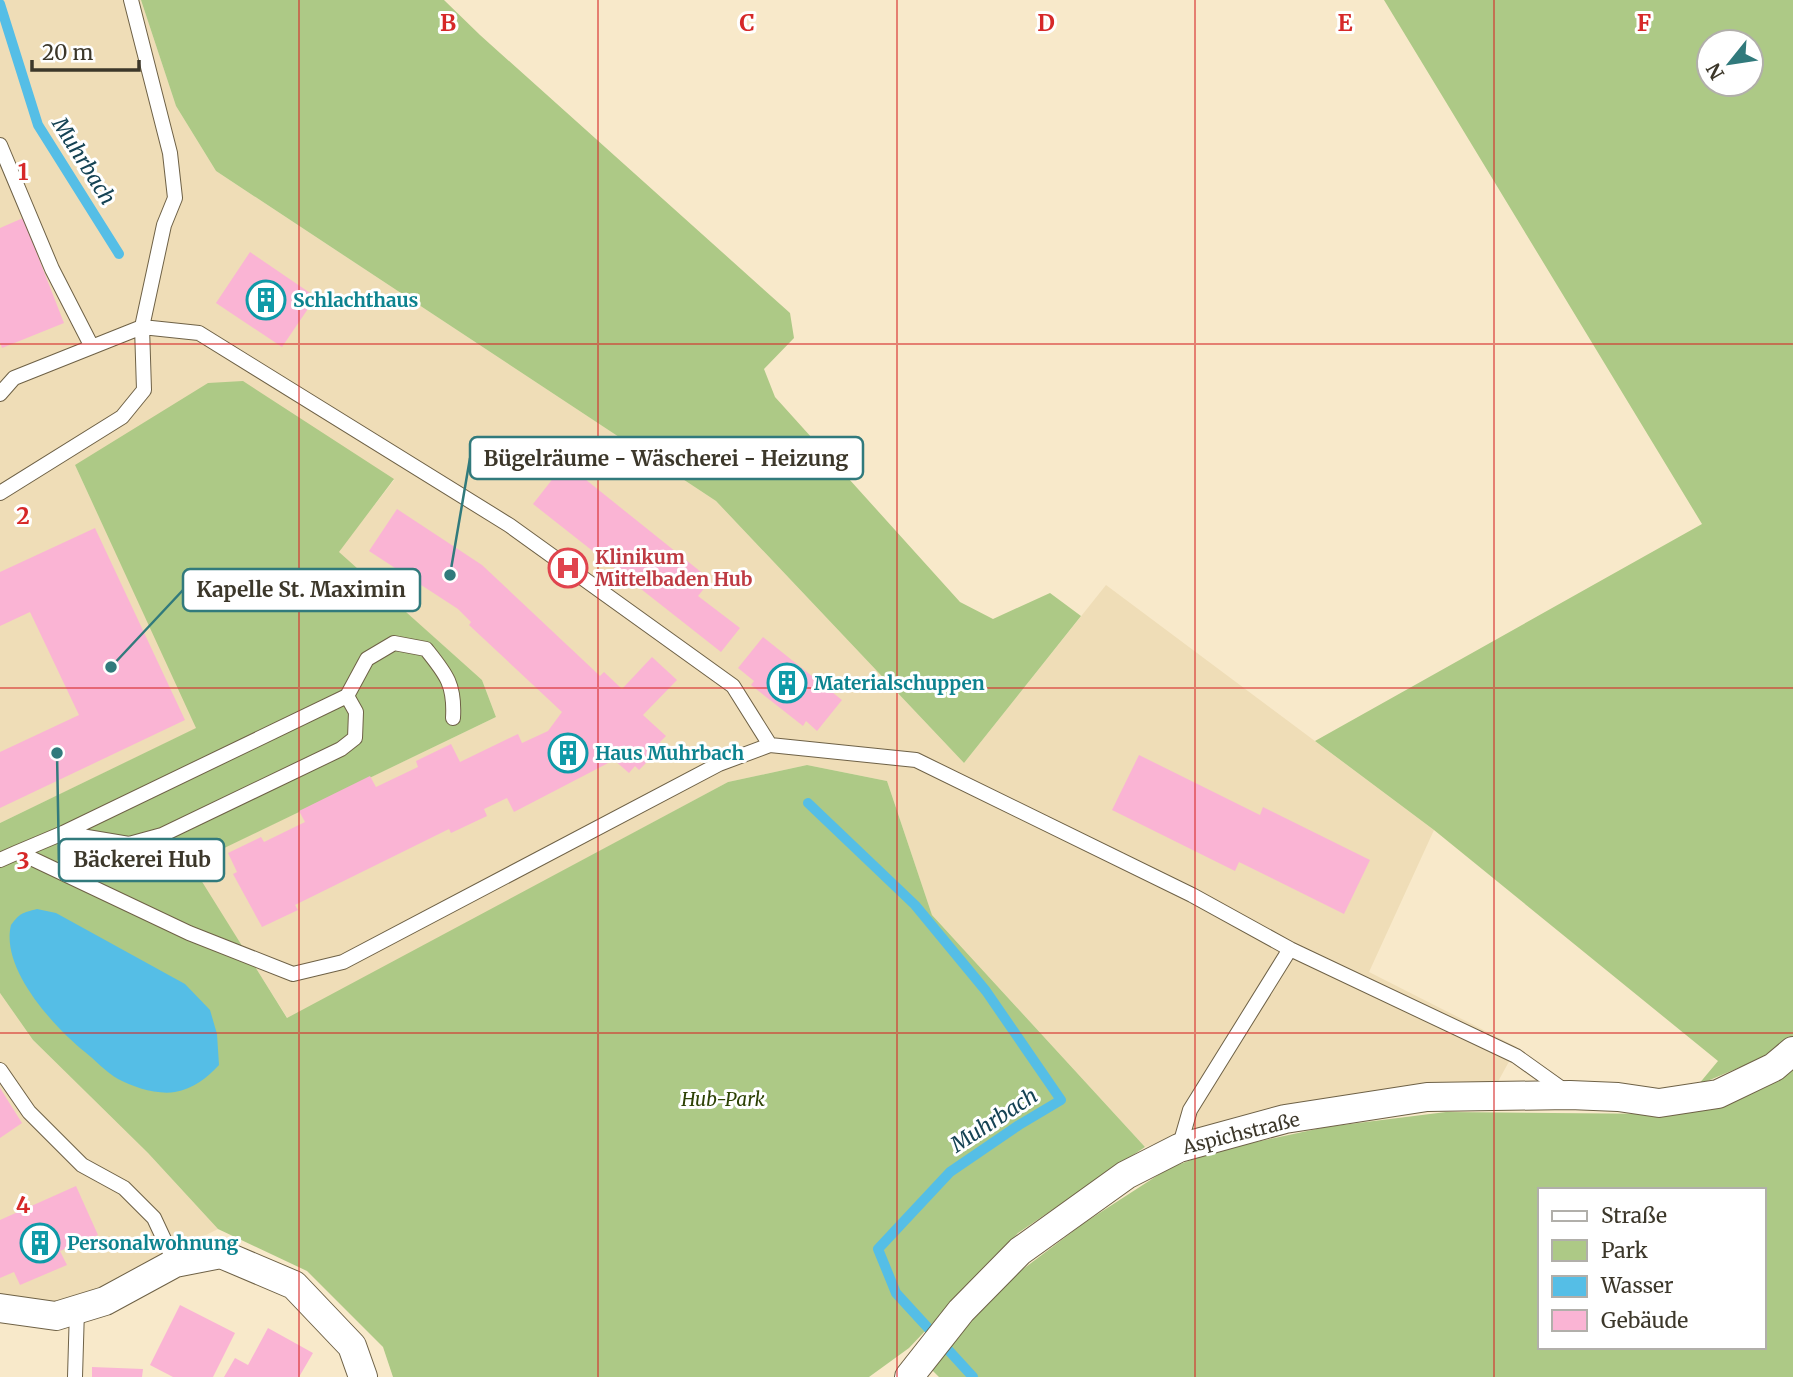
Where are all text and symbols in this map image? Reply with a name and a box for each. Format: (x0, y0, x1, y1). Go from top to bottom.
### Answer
text: B (440, 8, 456, 37)
text: C (739, 8, 755, 37)
text: D (1037, 8, 1055, 37)
text: E (1337, 8, 1353, 37)
text: F (1637, 8, 1651, 37)
scale bar (32, 28, 138, 72)
north arrow (1695, 28, 1765, 98)
text: 20 m (42, 39, 94, 66)
text: N (1701, 59, 1729, 84)
water label: Muhrbach (46, 111, 122, 210)
text: 1 (18, 157, 29, 186)
building icon: Schlachthaus (245, 279, 287, 321)
place label: Schlachthaus (293, 288, 419, 312)
callout: Bügelräume - Wäscherei - Heizung (470, 437, 863, 479)
text: Bügelräume - Wäscherei - Heizung (484, 445, 848, 472)
text: 2 (16, 501, 30, 530)
place label: Klinikum Mittelbaden Hub (595, 545, 753, 591)
hospital icon: Klinikum Mittelbaden Hub (547, 547, 589, 589)
callout: Kapelle St. Maximin (183, 569, 420, 611)
text: Kapelle St. Maximin (196, 576, 406, 603)
building icon: Materialschuppen (766, 662, 808, 704)
place label: Materialschuppen (814, 671, 985, 695)
building icon: Haus Muhrbach (547, 732, 589, 774)
place label: Haus Muhrbach (595, 741, 744, 765)
callout: Bäckerei Hub (59, 839, 224, 881)
text: 3 (16, 846, 30, 875)
text: Bäckerei Hub (73, 846, 211, 873)
water label: Muhrbach (945, 1082, 1043, 1159)
park label: Hub-Park (680, 1087, 765, 1111)
street label: Aspichstraße (1179, 1107, 1302, 1159)
legend (1538, 1188, 1765, 1349)
text: 4 (16, 1190, 31, 1219)
text: Straße (1601, 1202, 1667, 1229)
building icon: Personalwohnung (19, 1222, 61, 1264)
place label: Personalwohnung (67, 1231, 238, 1255)
text: Park (1601, 1237, 1648, 1264)
text: Wasser (1600, 1272, 1673, 1299)
text: Gebäude (1601, 1307, 1688, 1334)

